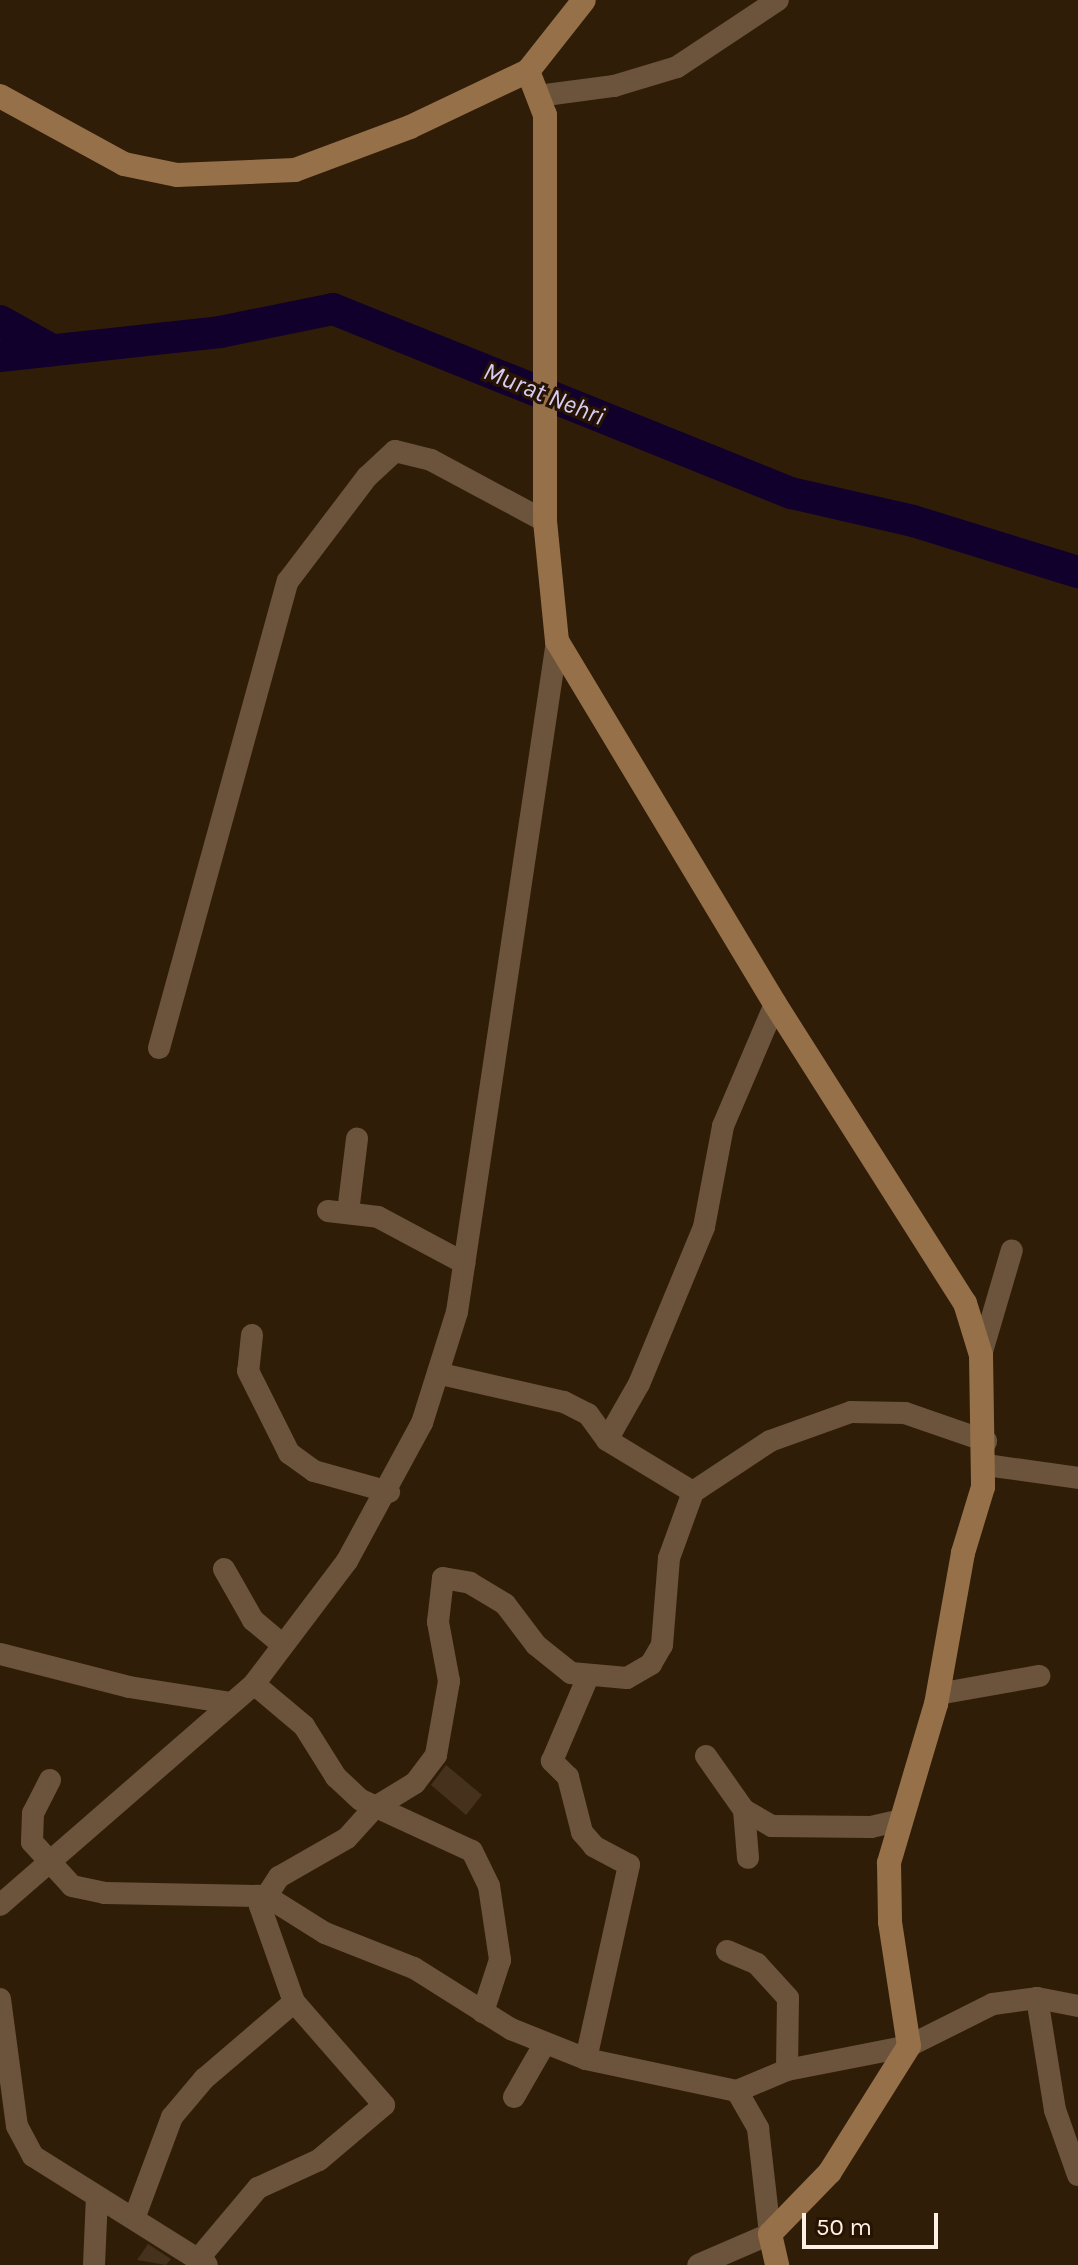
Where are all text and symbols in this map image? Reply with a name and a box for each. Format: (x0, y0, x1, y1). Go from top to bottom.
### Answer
water label: Murat Nehri (479, 355, 609, 433)
scale bar (806, 2197, 942, 2247)
text: 50 m (816, 2213, 872, 2241)

